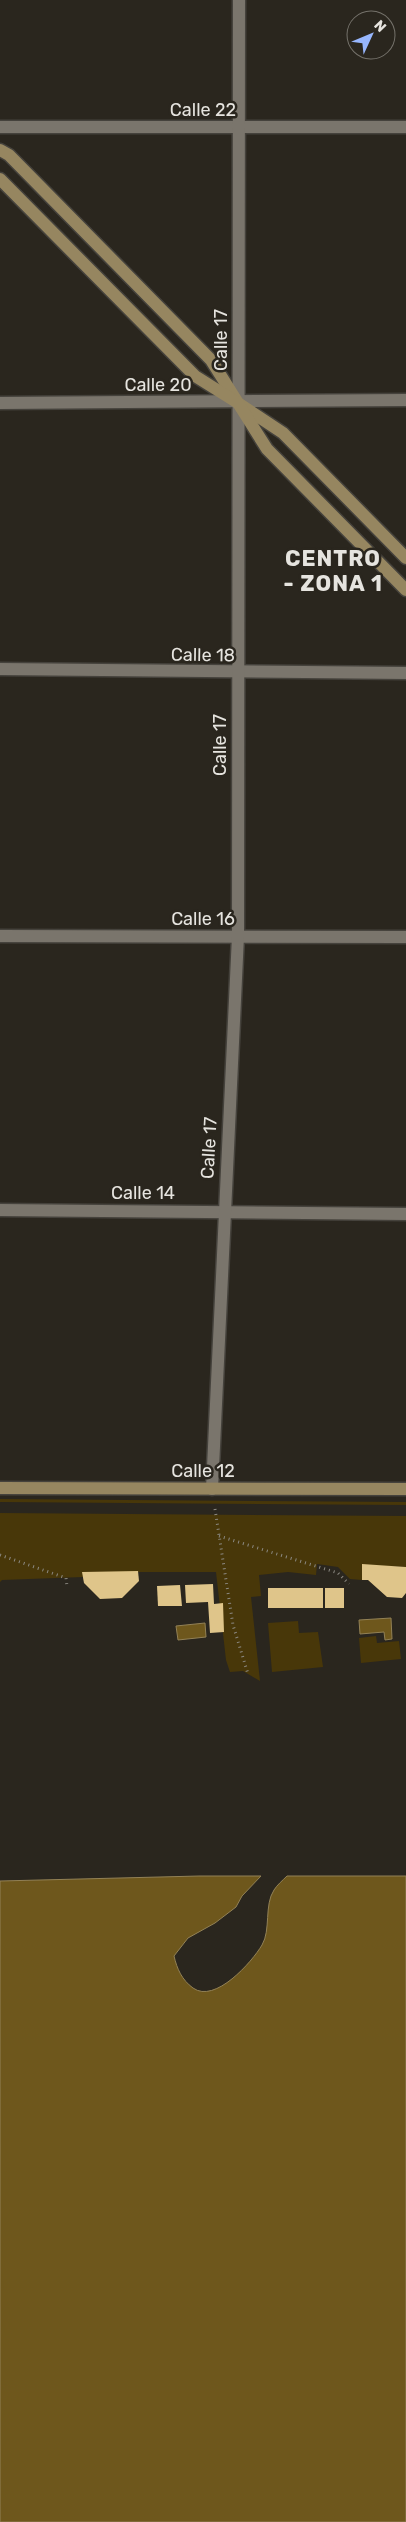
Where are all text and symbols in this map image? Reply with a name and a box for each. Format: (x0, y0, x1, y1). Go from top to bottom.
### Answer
north arrow (346, 10, 396, 60)
text: N (370, 17, 390, 36)
street label: Calle 22 (170, 99, 236, 121)
street label: Calle 17 (210, 309, 232, 371)
street label: Calle 20 (124, 374, 192, 396)
district label: CENTRO - ZONA 1 (283, 545, 383, 597)
street label: Calle 18 (171, 643, 235, 667)
street label: Calle 17 (209, 714, 231, 776)
street label: Calle 16 (171, 908, 235, 930)
street label: Calle 17 (196, 1116, 222, 1180)
street label: Calle 14 (111, 1182, 175, 1204)
street label: Calle 12 (171, 1460, 235, 1482)

